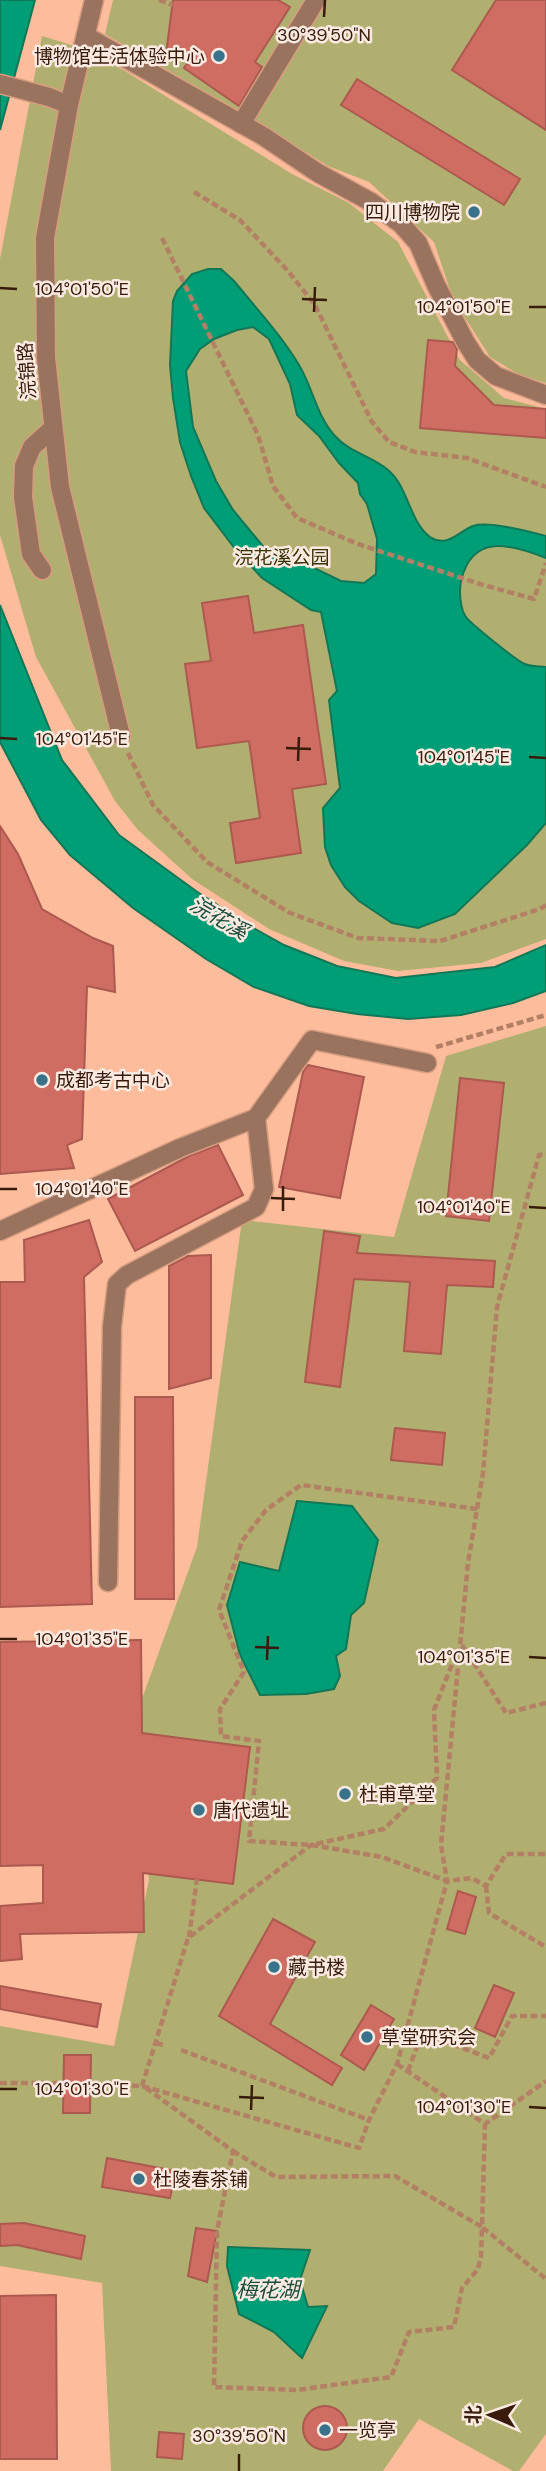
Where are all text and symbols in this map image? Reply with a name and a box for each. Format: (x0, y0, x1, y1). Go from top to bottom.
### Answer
text: 30°39'50"N (277, 23, 371, 47)
place label: 博物馆生活体验中心 (34, 44, 205, 69)
marker: 博物馆生活体验中心 (211, 48, 227, 64)
place label: 四川博物院 (365, 200, 460, 225)
marker: 四川博物院 (466, 204, 482, 220)
text: 104°01'50"E (35, 277, 129, 301)
text: 104°01'50"E (417, 295, 511, 319)
street label: 浣锦路 (13, 342, 41, 400)
park label: 浣花溪公园 (234, 545, 330, 570)
text: 104°01'45"E (36, 727, 128, 751)
text: 104°01'45"E (418, 745, 510, 769)
water label: 浣花溪 (185, 890, 255, 947)
place label: 成都考古中心 (56, 1068, 170, 1093)
marker: 成都考古中心 (34, 1072, 50, 1088)
text: 104°01'40"E (35, 1177, 129, 1201)
text: 104°01'40"E (417, 1195, 511, 1219)
text: 104°01'35"E (36, 1627, 128, 1651)
text: 104°01'35"E (418, 1645, 510, 1669)
place label: 杜甫草堂 (359, 1782, 435, 1807)
marker: 杜甫草堂 (337, 1786, 353, 1802)
place label: 唐代遗址 (213, 1798, 289, 1823)
marker: 唐代遗址 (191, 1802, 207, 1818)
place label: 藏书楼 (288, 1955, 345, 1980)
marker: 藏书楼 (266, 1959, 282, 1975)
place label: 草堂研究会 (381, 2025, 476, 2050)
marker: 草堂研究会 (359, 2029, 375, 2045)
text: 104°01'30"E (35, 2077, 129, 2101)
text: 104°01'30"E (417, 2095, 511, 2119)
place label: 杜陵春茶铺 (153, 2167, 248, 2192)
marker: 杜陵春茶铺 (131, 2171, 147, 2187)
water label: 梅花湖 (237, 2276, 302, 2304)
north arrow (455, 2380, 525, 2450)
text: 北 (461, 2404, 486, 2424)
place label: 一览亭 (339, 2418, 396, 2443)
marker: 一览亭 (317, 2422, 333, 2438)
text: 30°39'50"N (192, 2424, 286, 2448)

